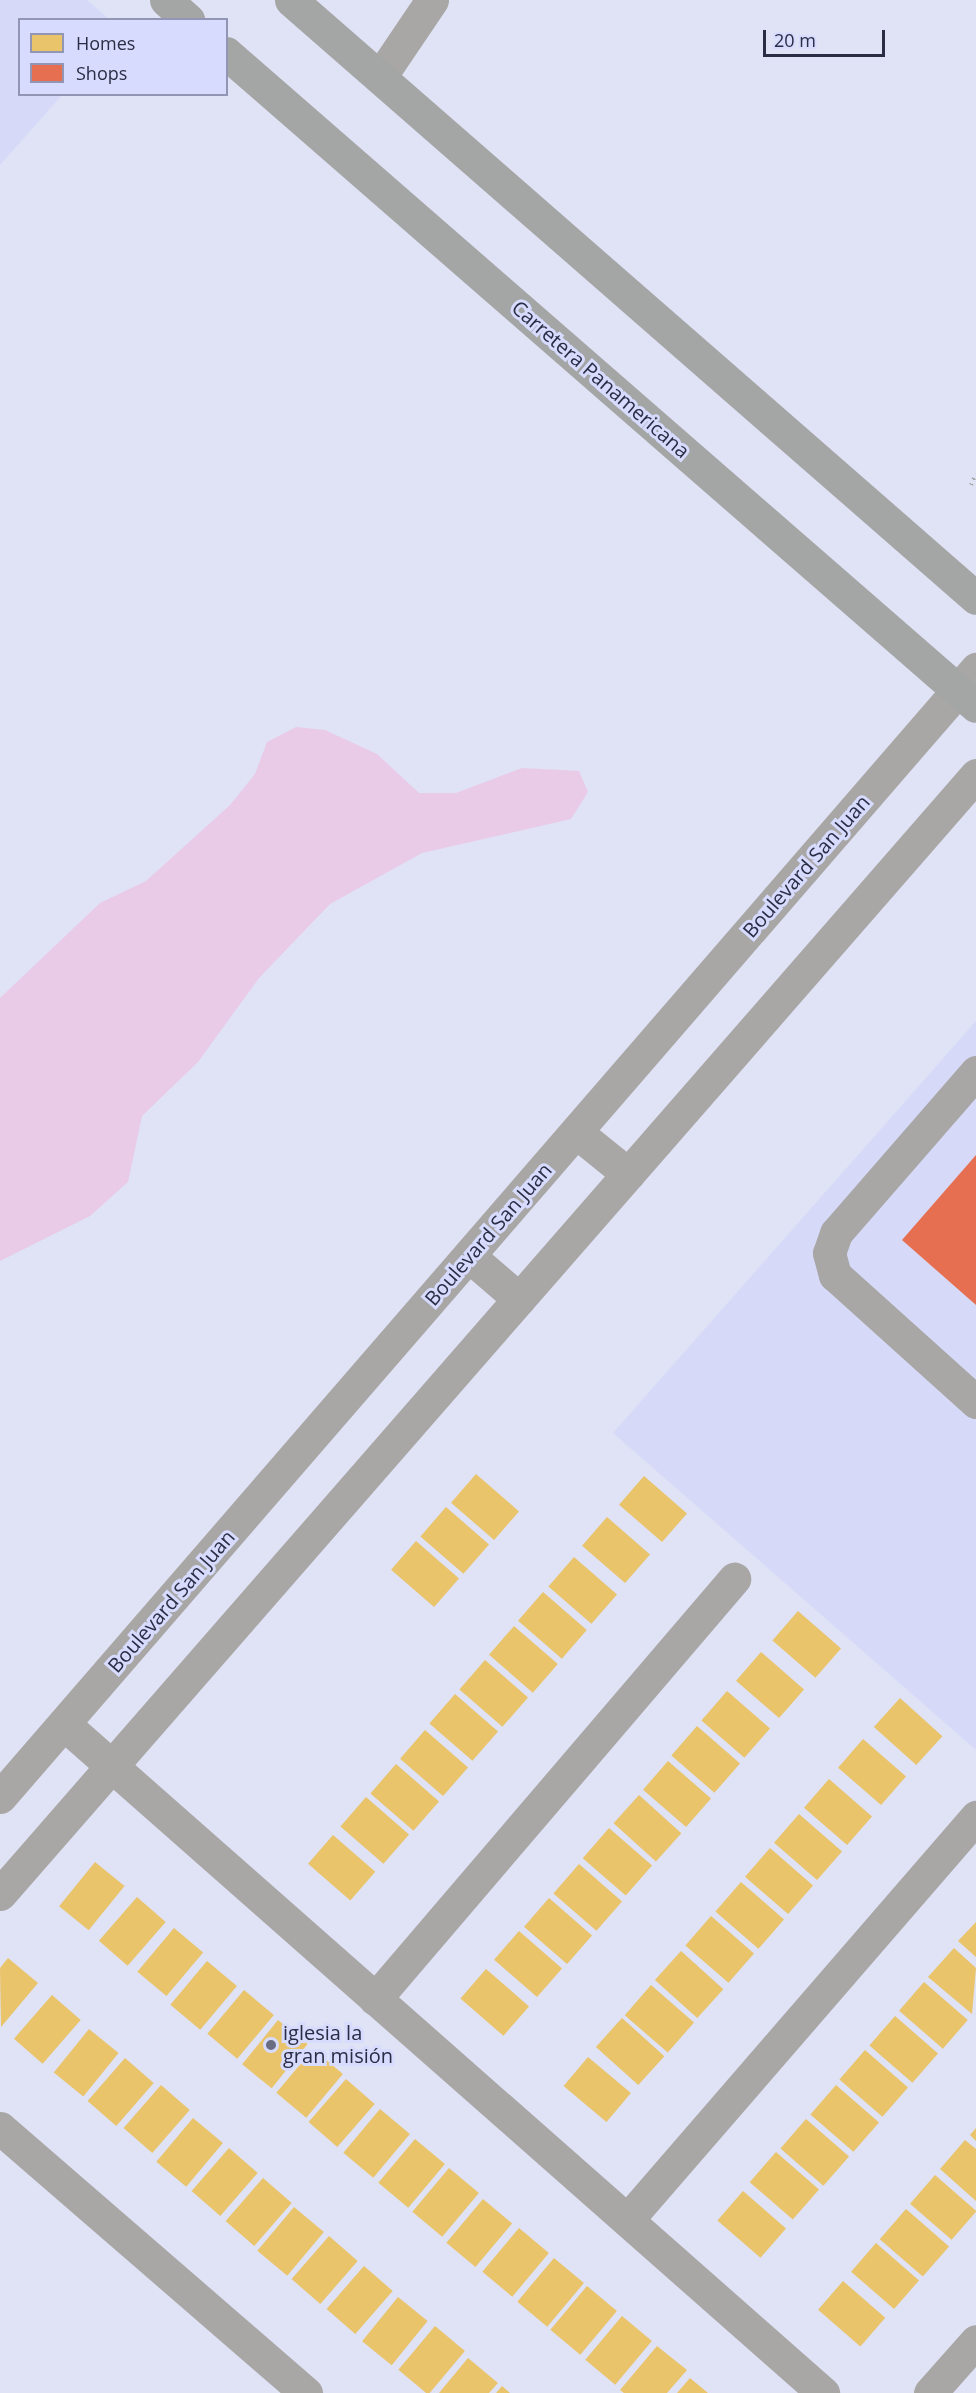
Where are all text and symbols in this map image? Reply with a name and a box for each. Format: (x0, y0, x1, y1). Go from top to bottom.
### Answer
legend (18, 18, 228, 96)
scale bar (766, 18, 888, 56)
text: 20 m (774, 28, 816, 52)
text: Homes (76, 31, 135, 55)
text: Shops (76, 61, 127, 85)
street label: Carretera Panamericana (507, 295, 695, 463)
street label: Boulevard San Juan (738, 790, 874, 942)
street label: Boulevard San Juan (420, 1158, 556, 1310)
street label: Boulevard San Juan (103, 1525, 239, 1677)
place label: iglesia la gran misión (283, 2021, 393, 2068)
marker: iglesia la gran misión (264, 2038, 278, 2052)

